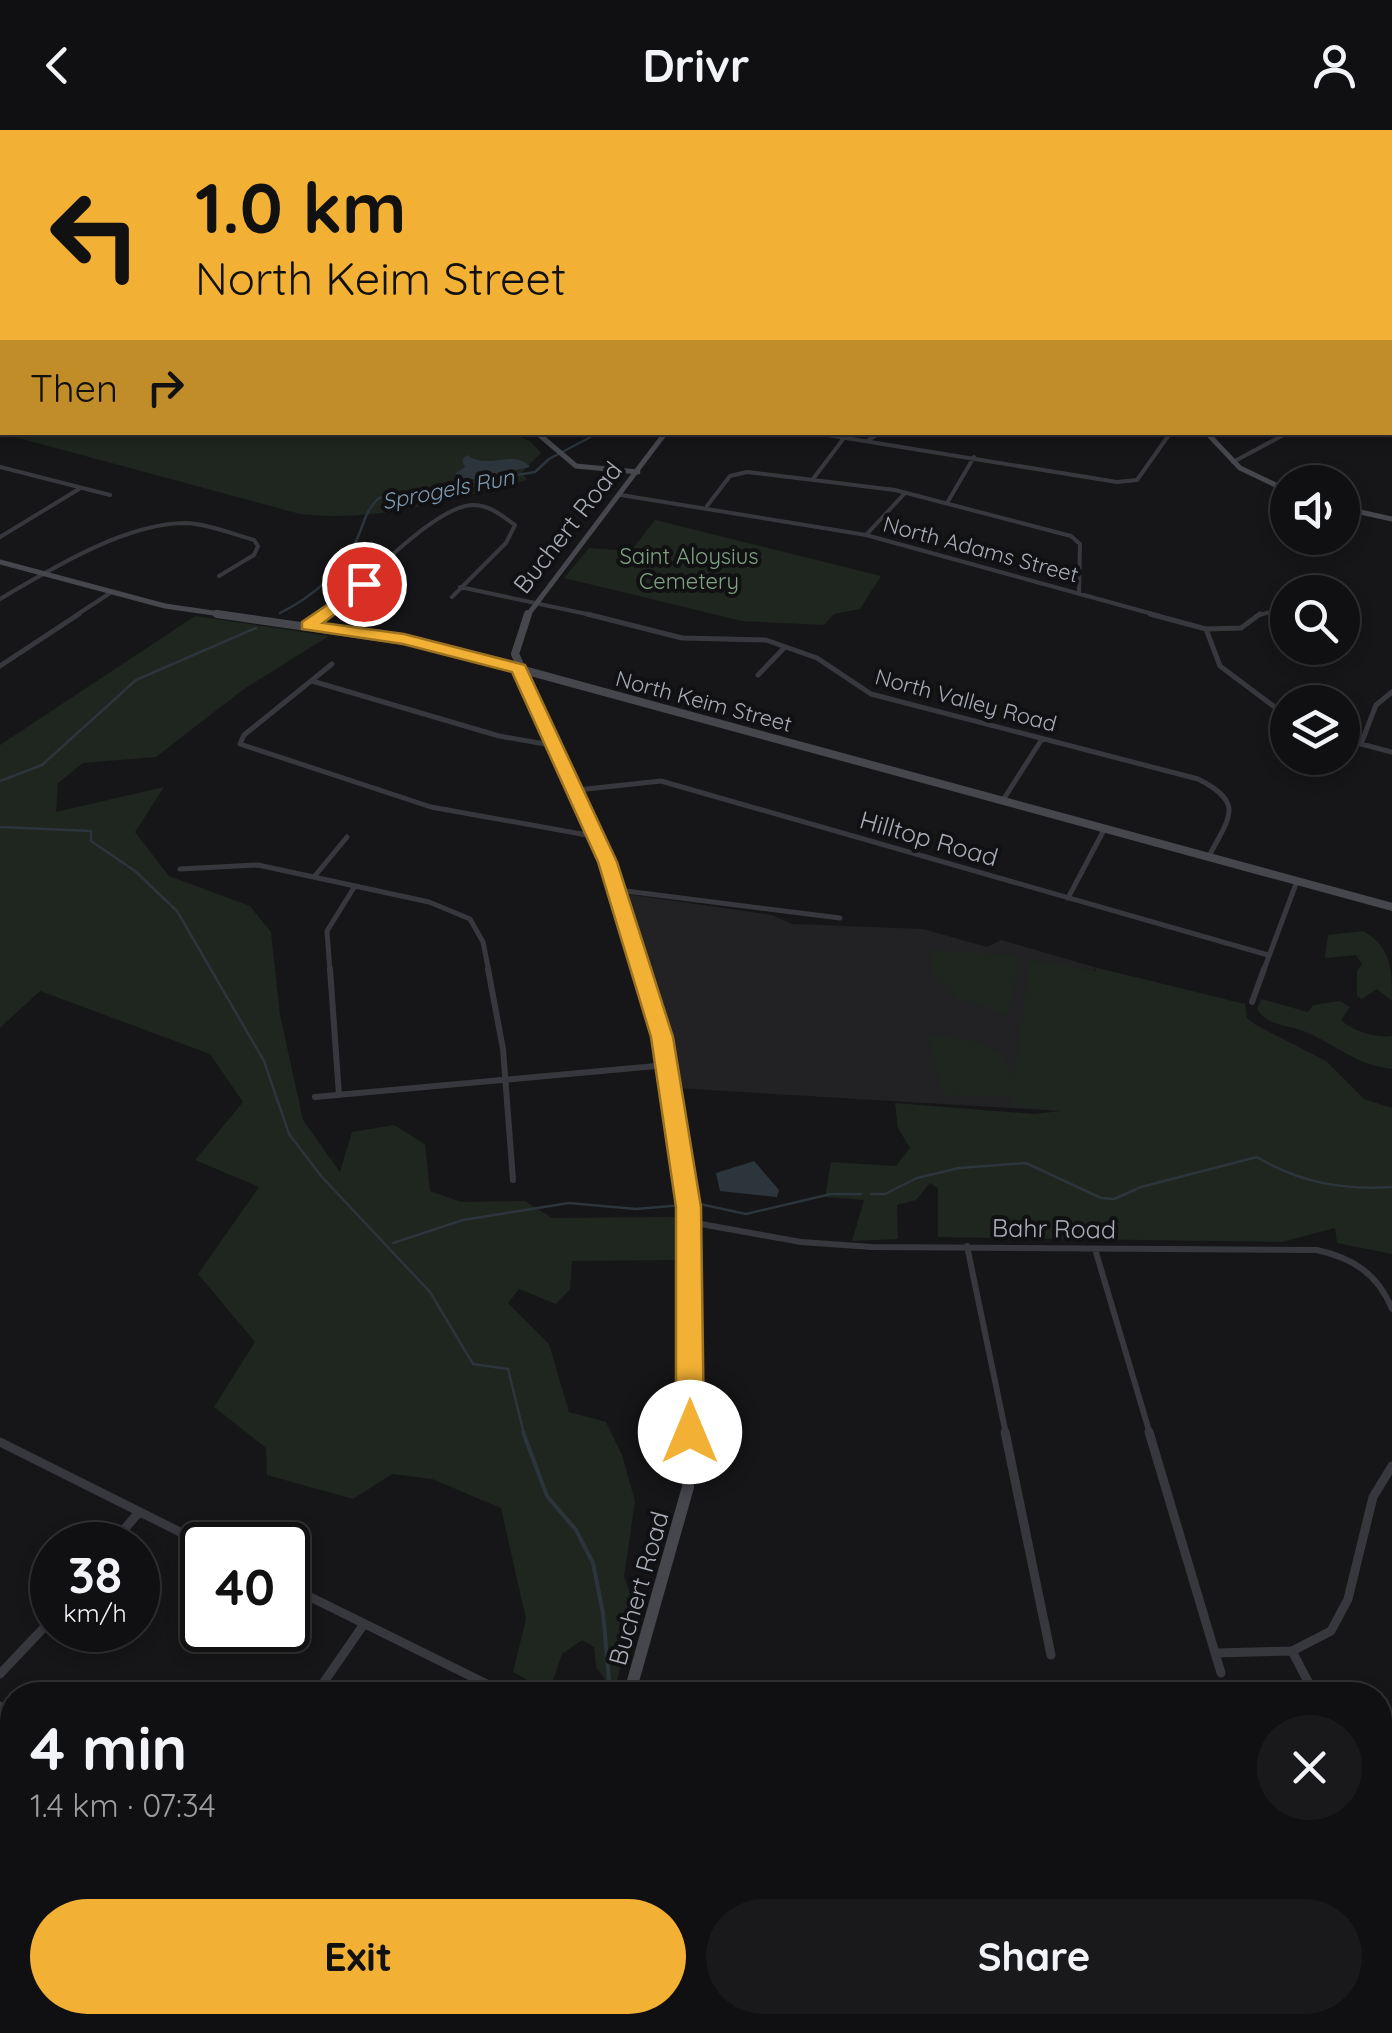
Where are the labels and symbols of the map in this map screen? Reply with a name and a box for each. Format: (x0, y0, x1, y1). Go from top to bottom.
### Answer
street label: Buchert Road (506, 455, 628, 599)
water label: Sprogels Run (380, 462, 518, 516)
street label: North Adams Street (880, 509, 1082, 589)
pin (322, 542, 407, 627)
park label: Saint Aloysius Cemetery (619, 542, 759, 595)
street label: North Valley Road (872, 662, 1060, 738)
street label: North Keim Street (613, 664, 795, 738)
street label: Hilltop Road (856, 803, 1002, 873)
street label: Bahr Road (992, 1211, 1116, 1245)
position arrow (638, 1380, 742, 1484)
street label: Buchert Road (601, 1507, 675, 1669)
speed limit sign: 40 (180, 1522, 310, 1652)

